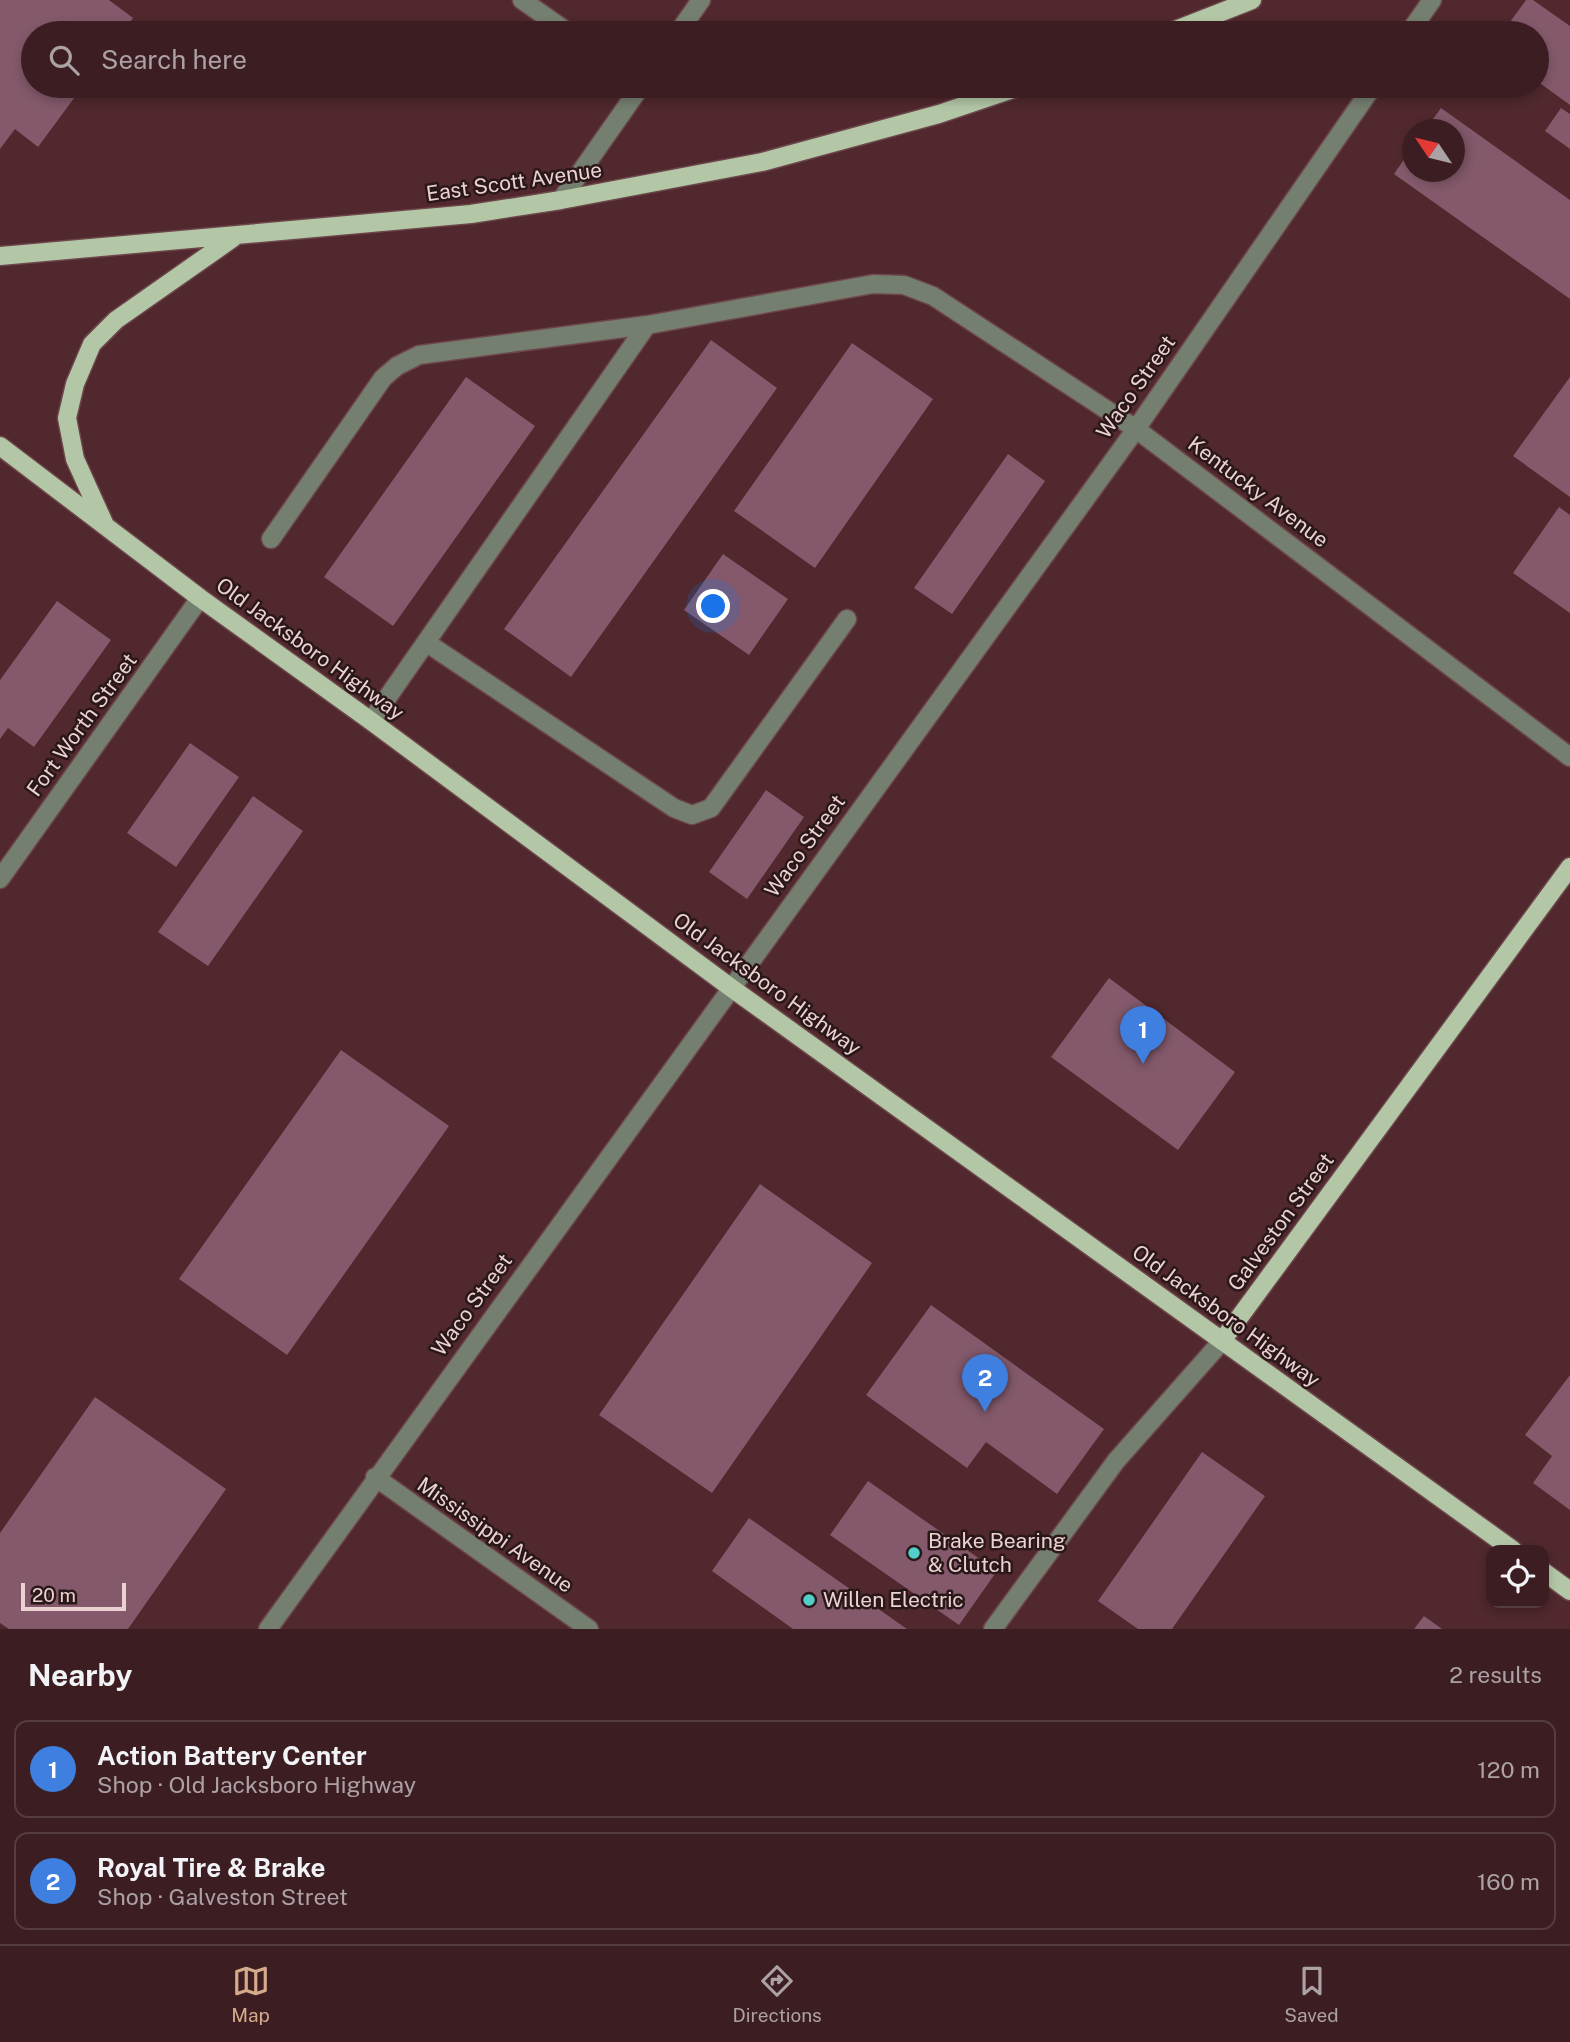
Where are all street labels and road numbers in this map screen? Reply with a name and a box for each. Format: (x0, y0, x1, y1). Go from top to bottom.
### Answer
street label: East Scott Avenue (424, 157, 604, 206)
street label: Waco Street (1091, 330, 1180, 443)
street label: Kentucky Avenue (1183, 431, 1333, 553)
street label: Old Jacksboro Highway (212, 572, 409, 725)
street label: Fort Worth Street (21, 648, 142, 801)
street label: Waco Street (759, 790, 850, 902)
street label: Old Jacksboro Highway (669, 907, 866, 1060)
street label: Galveston Street (1222, 1148, 1339, 1295)
street label: Old Jacksboro Highway (1128, 1239, 1325, 1392)
street label: Waco Street (426, 1249, 517, 1361)
street label: Mississippi Avenue (413, 1472, 578, 1598)

